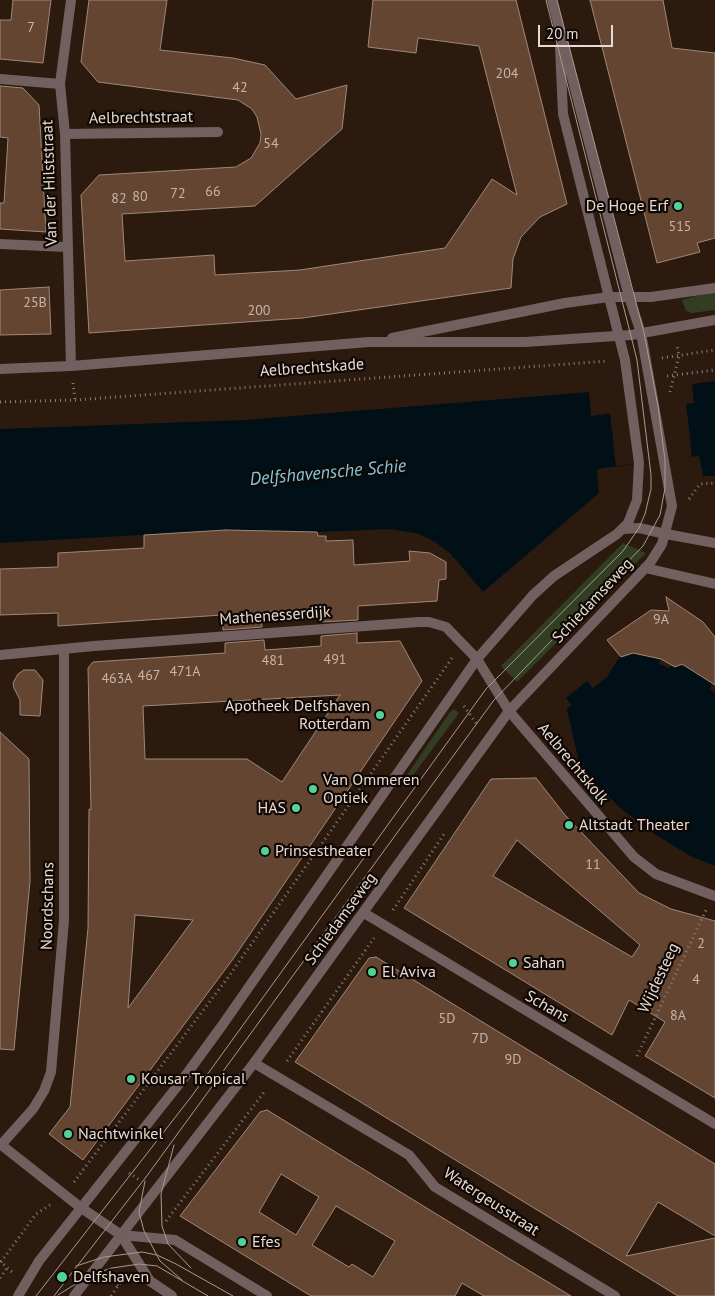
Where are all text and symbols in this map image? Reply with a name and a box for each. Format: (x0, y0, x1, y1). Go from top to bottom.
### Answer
scale bar (540, 15, 615, 47)
house number: 7 (27, 20, 35, 36)
text: 20 m (546, 24, 579, 43)
house number: 204 (496, 66, 518, 82)
house number: 42 (232, 80, 248, 96)
street label: Aelbrechtstraat (89, 107, 193, 129)
street label: Van der Hilststraat (38, 119, 62, 247)
house number: 54 (263, 136, 279, 152)
house number: 66 (205, 184, 221, 200)
house number: 72 (170, 186, 186, 202)
house number: 80 (132, 189, 148, 205)
house number: 82 (111, 191, 127, 207)
place label: De Hoge Erf (586, 196, 668, 216)
marker: De Hoge Erf (672, 200, 684, 212)
house number: 515 (669, 219, 691, 235)
house number: 25B (23, 295, 47, 311)
house number: 200 (248, 303, 270, 319)
street label: Aelbrechtskade (259, 355, 365, 381)
water label: Delfshavensche Schie (249, 455, 407, 491)
street label: Schiedamseweg (549, 555, 637, 647)
street label: Mathenesserdijk (219, 603, 331, 629)
house number: 9A (653, 612, 669, 628)
house number: 491 (324, 652, 346, 668)
house number: 481 (262, 653, 284, 669)
house number: 471A (169, 664, 201, 680)
house number: 467 (138, 668, 160, 684)
house number: 463A (101, 671, 133, 687)
place label: Apotheek Delfshaven Rotterdam (225, 696, 370, 734)
marker: Apotheek Delfshaven Rotterdam (374, 709, 386, 721)
street label: Aelbrechtskolk (533, 719, 613, 809)
place label: Van Ommeren Optiek (323, 770, 420, 808)
marker: Van Ommeren Optiek (307, 783, 319, 795)
place label: HAS (257, 798, 286, 818)
marker: HAS (290, 802, 302, 814)
place label: Altstadt Theater (579, 815, 689, 835)
marker: Altstadt Theater (563, 819, 575, 831)
place label: Prinsestheater (275, 841, 373, 861)
marker: Prinsestheater (259, 845, 271, 857)
house number: 11 (585, 857, 601, 873)
street label: Noordschans (38, 862, 58, 950)
street label: Schiedamseweg (301, 869, 381, 969)
house number: 2 (697, 936, 705, 952)
street label: Wijdesteeg (634, 940, 684, 1016)
place label: Sahan (523, 953, 565, 973)
marker: Sahan (507, 957, 519, 969)
place label: El Aviva (382, 962, 436, 982)
marker: El Aviva (366, 966, 378, 978)
house number: 4 (692, 972, 700, 988)
street label: Schans (521, 987, 573, 1027)
house number: 8A (670, 1008, 686, 1024)
house number: 5D (439, 1011, 455, 1027)
house number: 7D (472, 1031, 488, 1047)
house number: 9D (505, 1052, 521, 1068)
place label: Kousar Tropical (141, 1069, 246, 1089)
marker: Kousar Tropical (125, 1073, 137, 1085)
place label: Nachtwinkel (78, 1124, 163, 1144)
marker: Nachtwinkel (62, 1128, 74, 1140)
street label: Watergeusstraat (440, 1164, 542, 1240)
place label: Efes (252, 1232, 280, 1252)
marker: Efes (236, 1236, 248, 1248)
place label: Delfshaven (73, 1267, 149, 1287)
marker: Delfshaven (55, 1270, 69, 1284)

